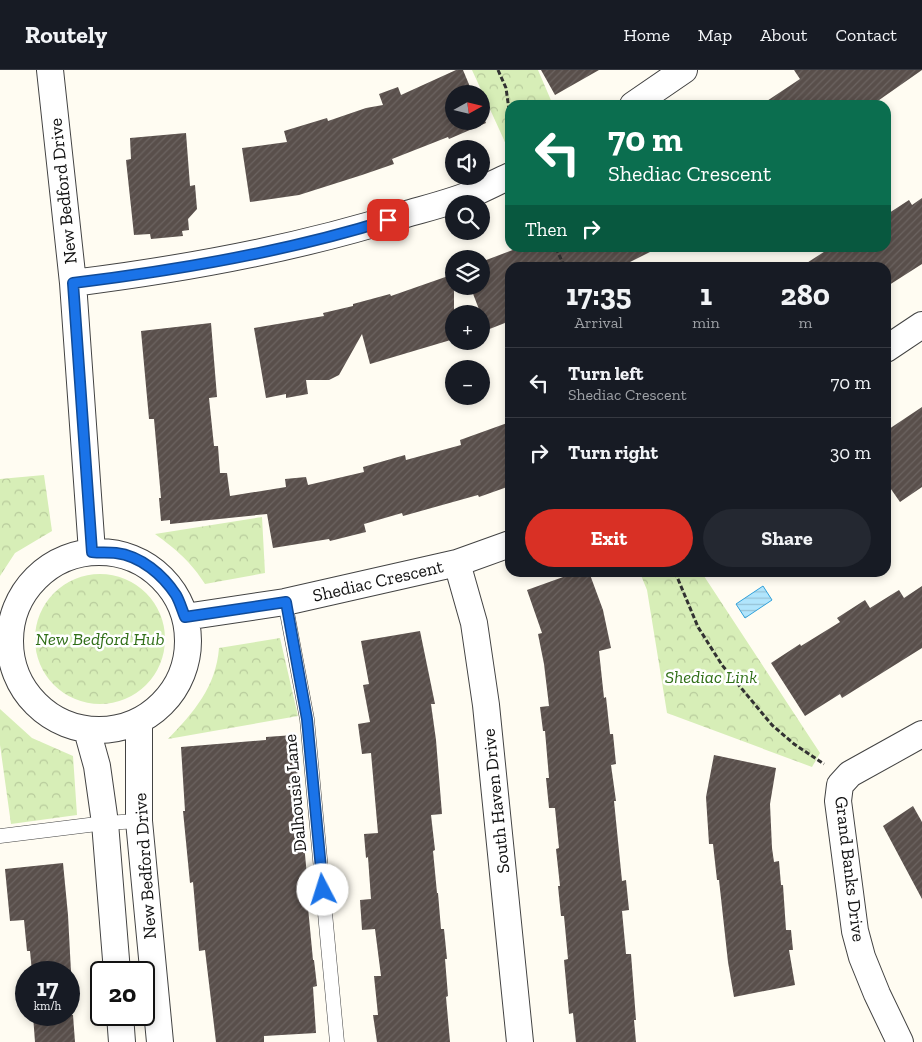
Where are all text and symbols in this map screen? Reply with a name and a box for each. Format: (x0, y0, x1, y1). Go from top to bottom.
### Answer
text: Routely (25, 20, 107, 49)
text: Home (623, 24, 670, 46)
text: Map (698, 24, 732, 46)
text: About (760, 24, 807, 46)
text: Contact (835, 24, 897, 46)
north arrow (445, 85, 490, 130)
map controls (445, 85, 490, 405)
street label: New Bedford Drive (44, 117, 82, 265)
text: 70 m (608, 118, 683, 160)
icon: left (525, 120, 590, 185)
button: sound (445, 140, 490, 185)
text: Shediac Crescent (608, 160, 771, 187)
button: search (445, 195, 490, 240)
pin (367, 199, 409, 241)
icon: arrive (374, 206, 402, 234)
icon: right (577, 215, 605, 243)
text: Then (525, 218, 567, 241)
button: layers (445, 250, 490, 295)
text: 17:35 (566, 277, 631, 313)
text: 1 (700, 277, 712, 313)
text: 280 (781, 277, 830, 313)
button: + (445, 305, 490, 350)
text: Arrival (575, 313, 623, 332)
text: min (692, 313, 720, 332)
text: m (798, 313, 812, 332)
button: − (445, 360, 490, 405)
text: Turn left (568, 362, 643, 385)
icon: left (525, 369, 553, 397)
text: 70 m (830, 371, 871, 394)
text: Shediac Crescent (568, 385, 687, 404)
icon: right (525, 439, 553, 467)
text: Turn right (568, 441, 658, 464)
text: 30 m (830, 441, 871, 464)
button: Exit (525, 509, 693, 567)
button: Share (703, 509, 871, 567)
street label: Shediac Crescent (311, 555, 446, 607)
park label: New Bedford Hub (35, 628, 165, 650)
park label: Shediac Link (665, 666, 757, 688)
street label: South Haven Drive (477, 728, 515, 874)
street label: Dalhousie Lane (279, 733, 311, 853)
street label: New Bedford Drive (129, 792, 161, 940)
street label: Grand Banks Drive (830, 795, 870, 943)
position arrow (296, 863, 348, 915)
speed limit sign: 20 (90, 961, 155, 1026)
text: 17 (37, 972, 58, 1002)
text: km/h (34, 999, 61, 1013)

